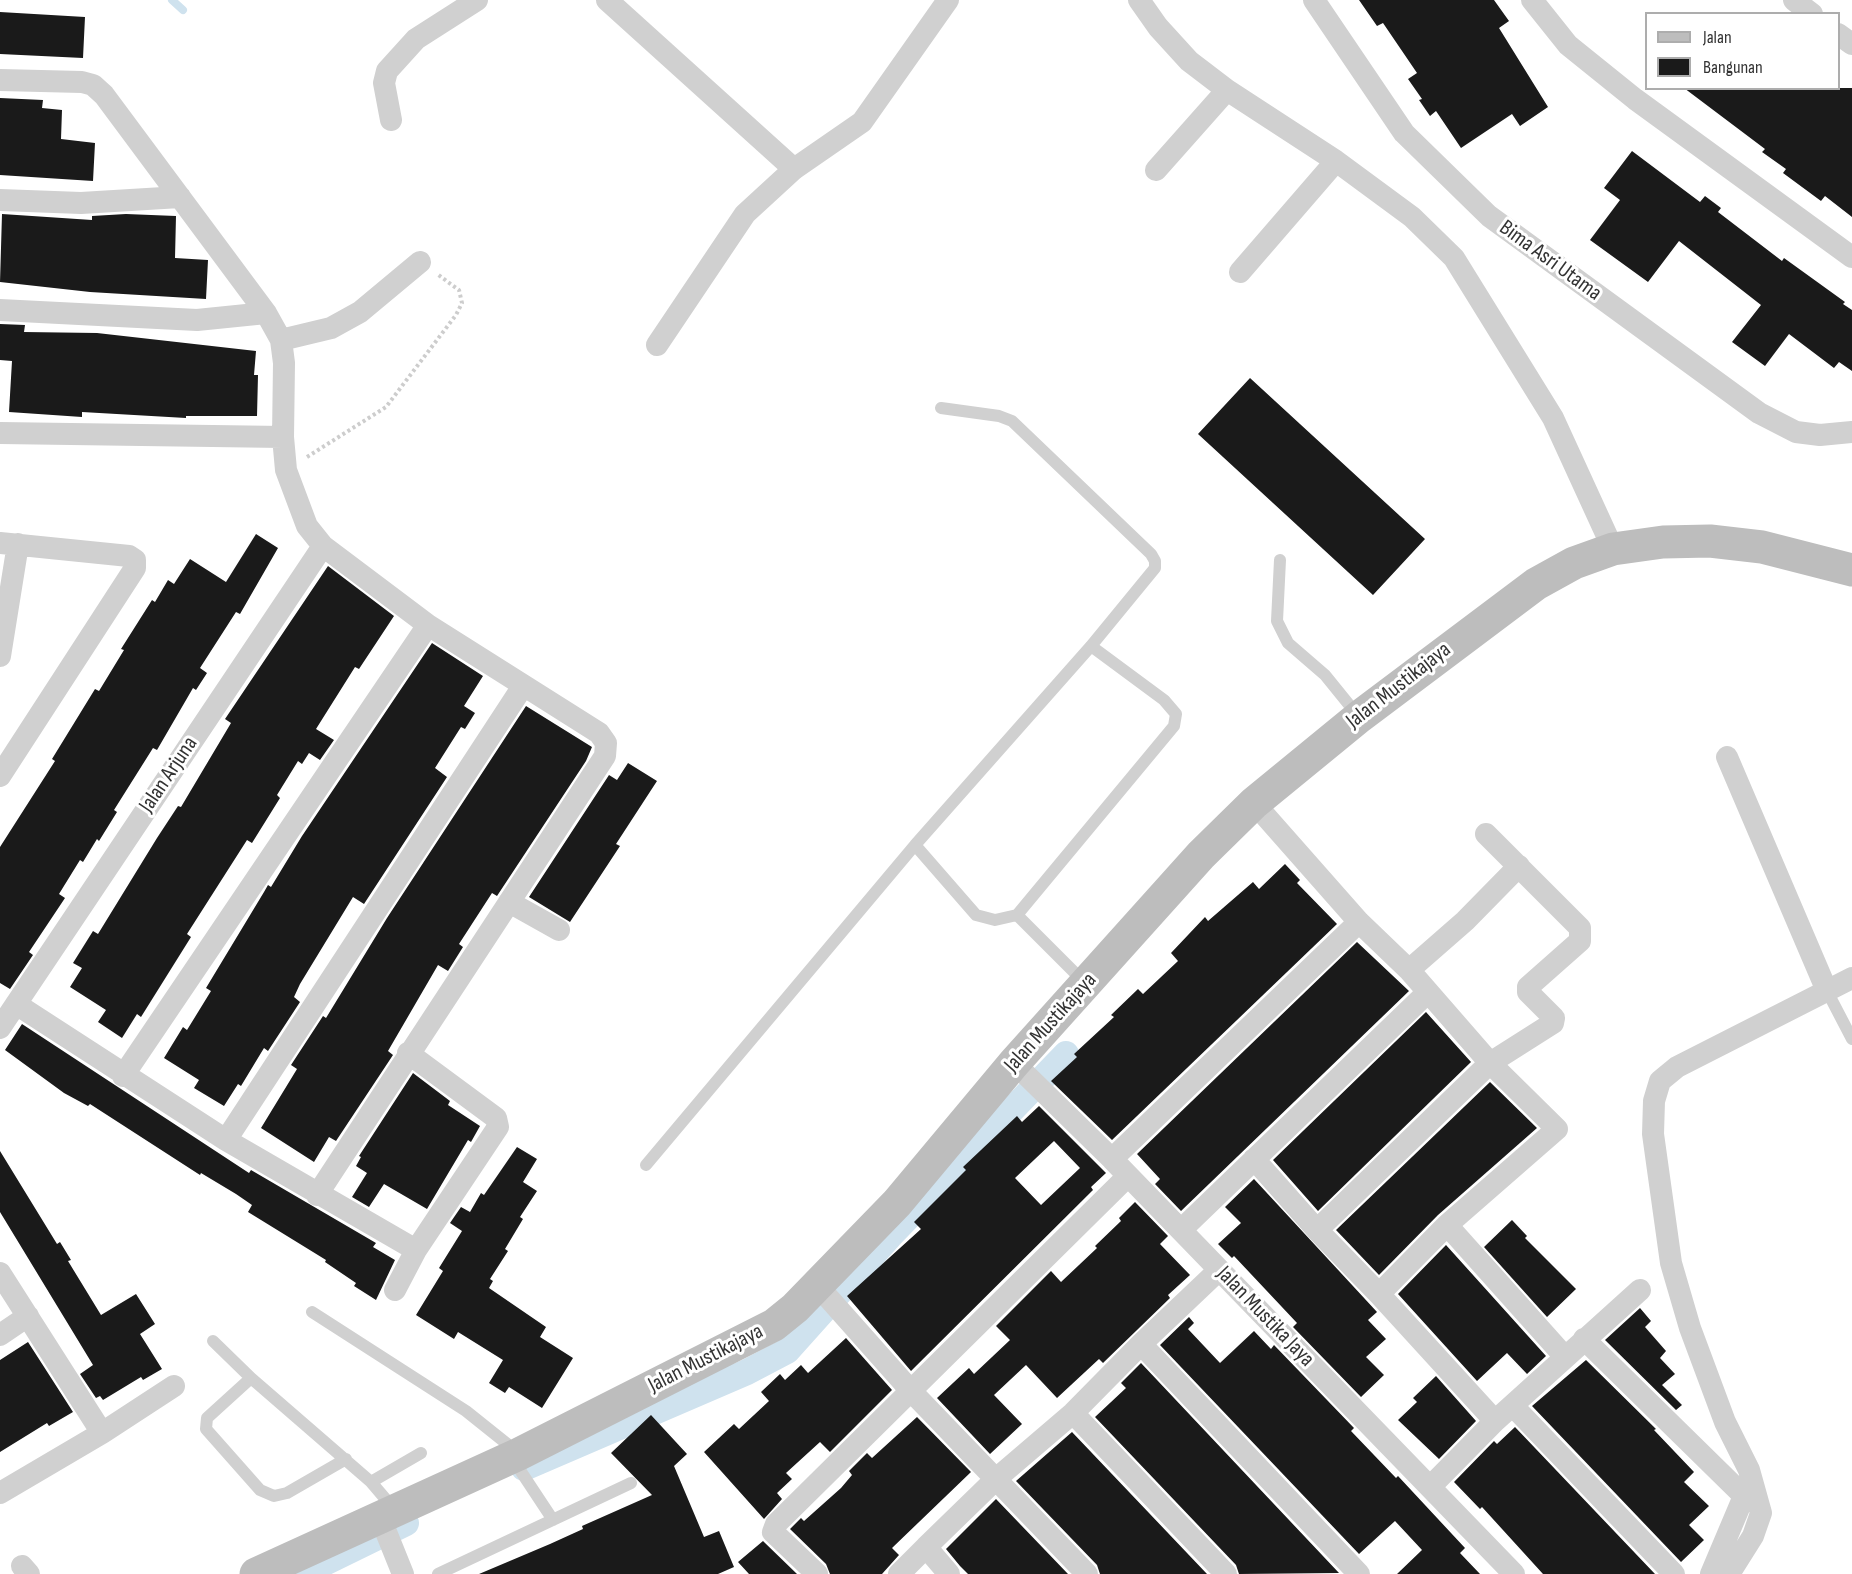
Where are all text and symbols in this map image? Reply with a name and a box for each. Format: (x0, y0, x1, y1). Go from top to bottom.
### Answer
legend (1645, 12, 1840, 90)
text: Jalan (1703, 27, 1732, 48)
text: Bangunan (1703, 57, 1763, 78)
street label: Bima Asri Utama (1494, 215, 1606, 307)
street label: Jalan Mustikajaya (1342, 637, 1456, 735)
street label: Jalan Arjuna (134, 732, 204, 818)
street label: Jalan Mustikajaya (999, 968, 1103, 1078)
street label: Jalan Mustika Jaya (1211, 1261, 1319, 1373)
street label: Jalan Mustikajaya (644, 1319, 768, 1399)

